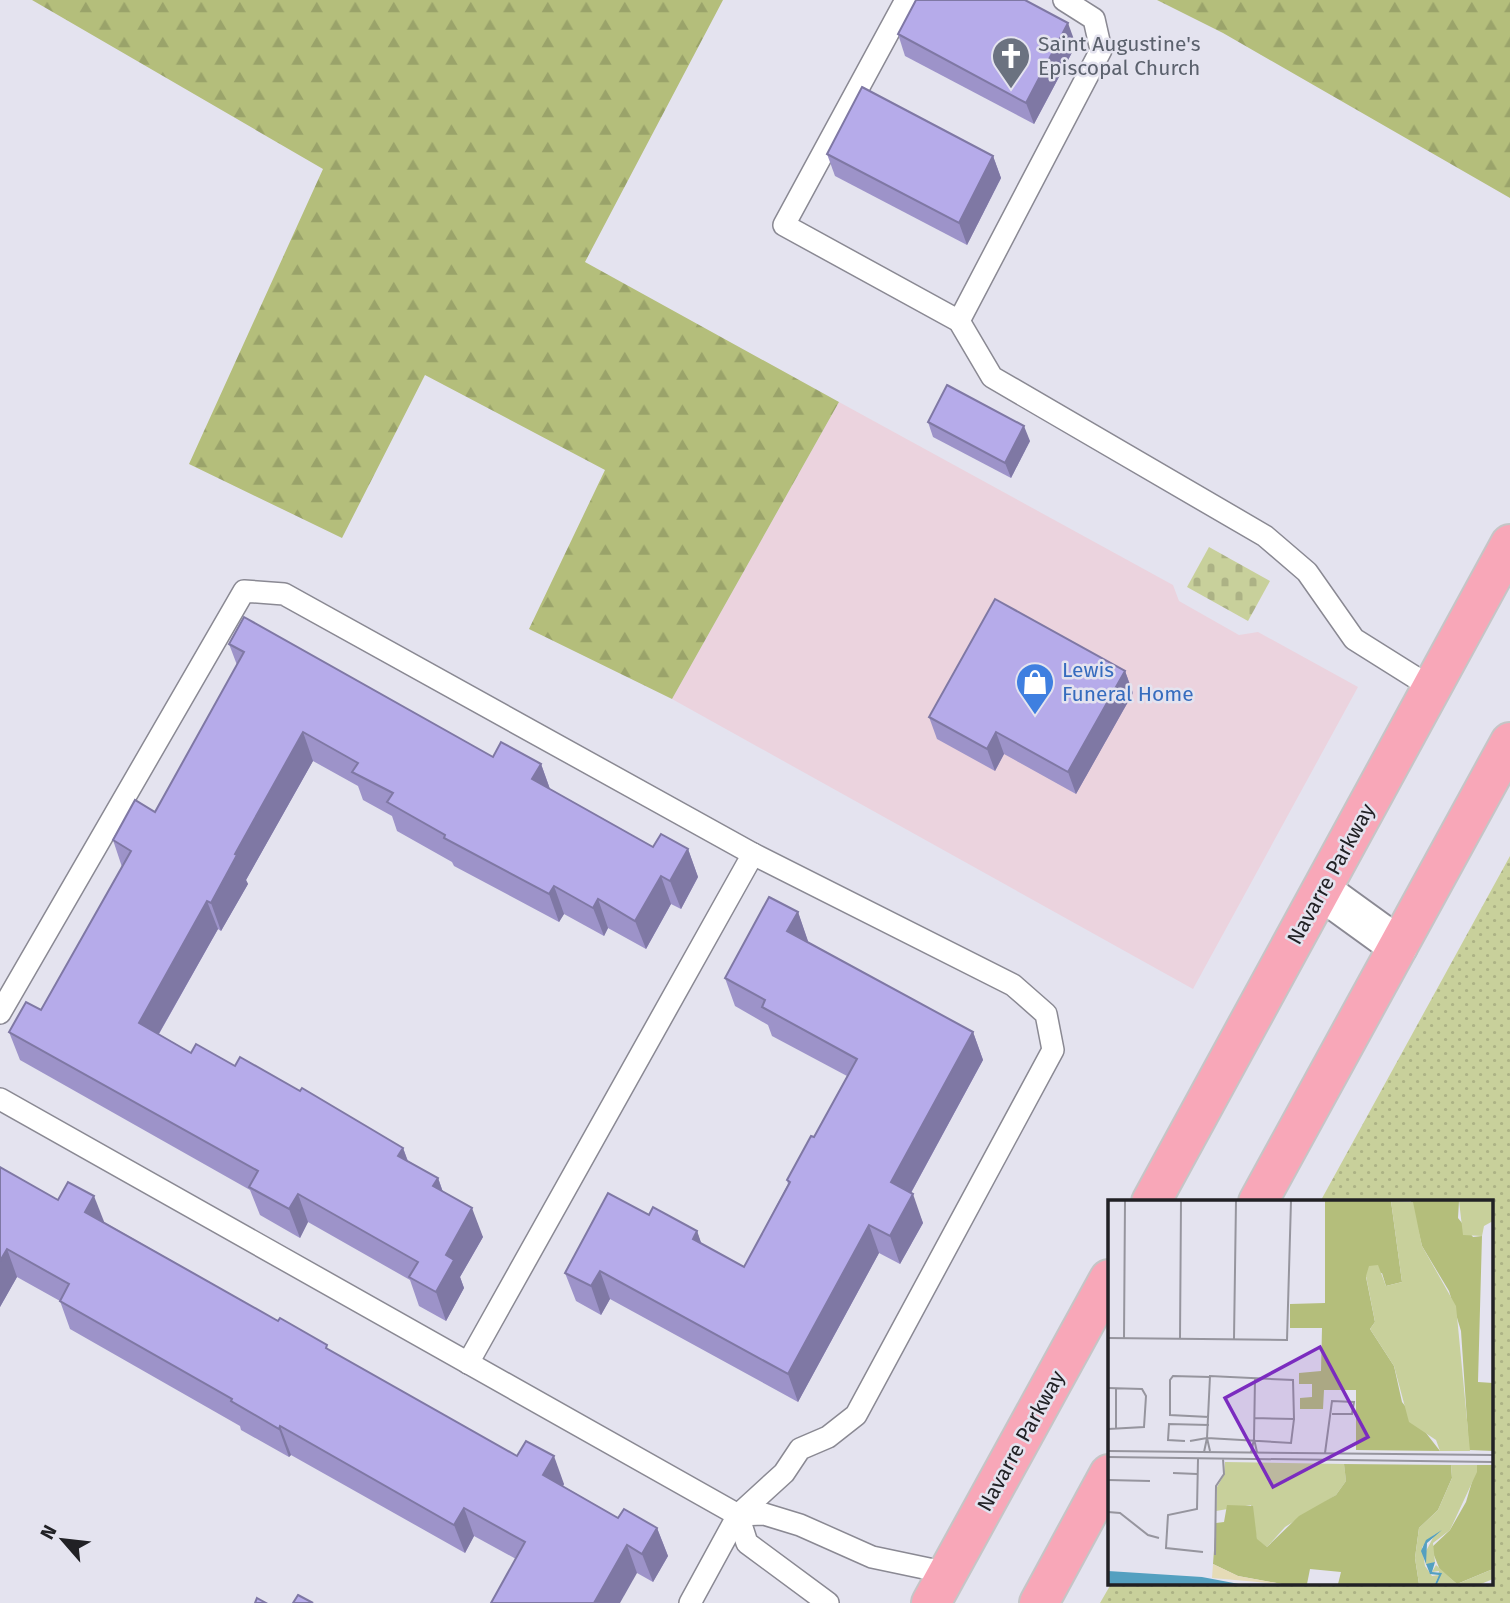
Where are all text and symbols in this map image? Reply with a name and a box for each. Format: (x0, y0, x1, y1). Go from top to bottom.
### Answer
place label: Saint Augustine's Episcopal Church (1038, 31, 1201, 81)
church icon: Saint Augustine's Episcopal Church (990, 35, 1032, 90)
place label: Lewis Funeral Home (1062, 657, 1194, 707)
shop icon: Lewis Funeral Home (1014, 661, 1056, 716)
street label: Navarre Parkway (1282, 798, 1381, 949)
inset map (1108, 1200, 1492, 1586)
street label: Navarre Parkway (972, 1365, 1071, 1516)
north arrow (28, 1505, 98, 1575)
text: N (35, 1521, 62, 1543)

